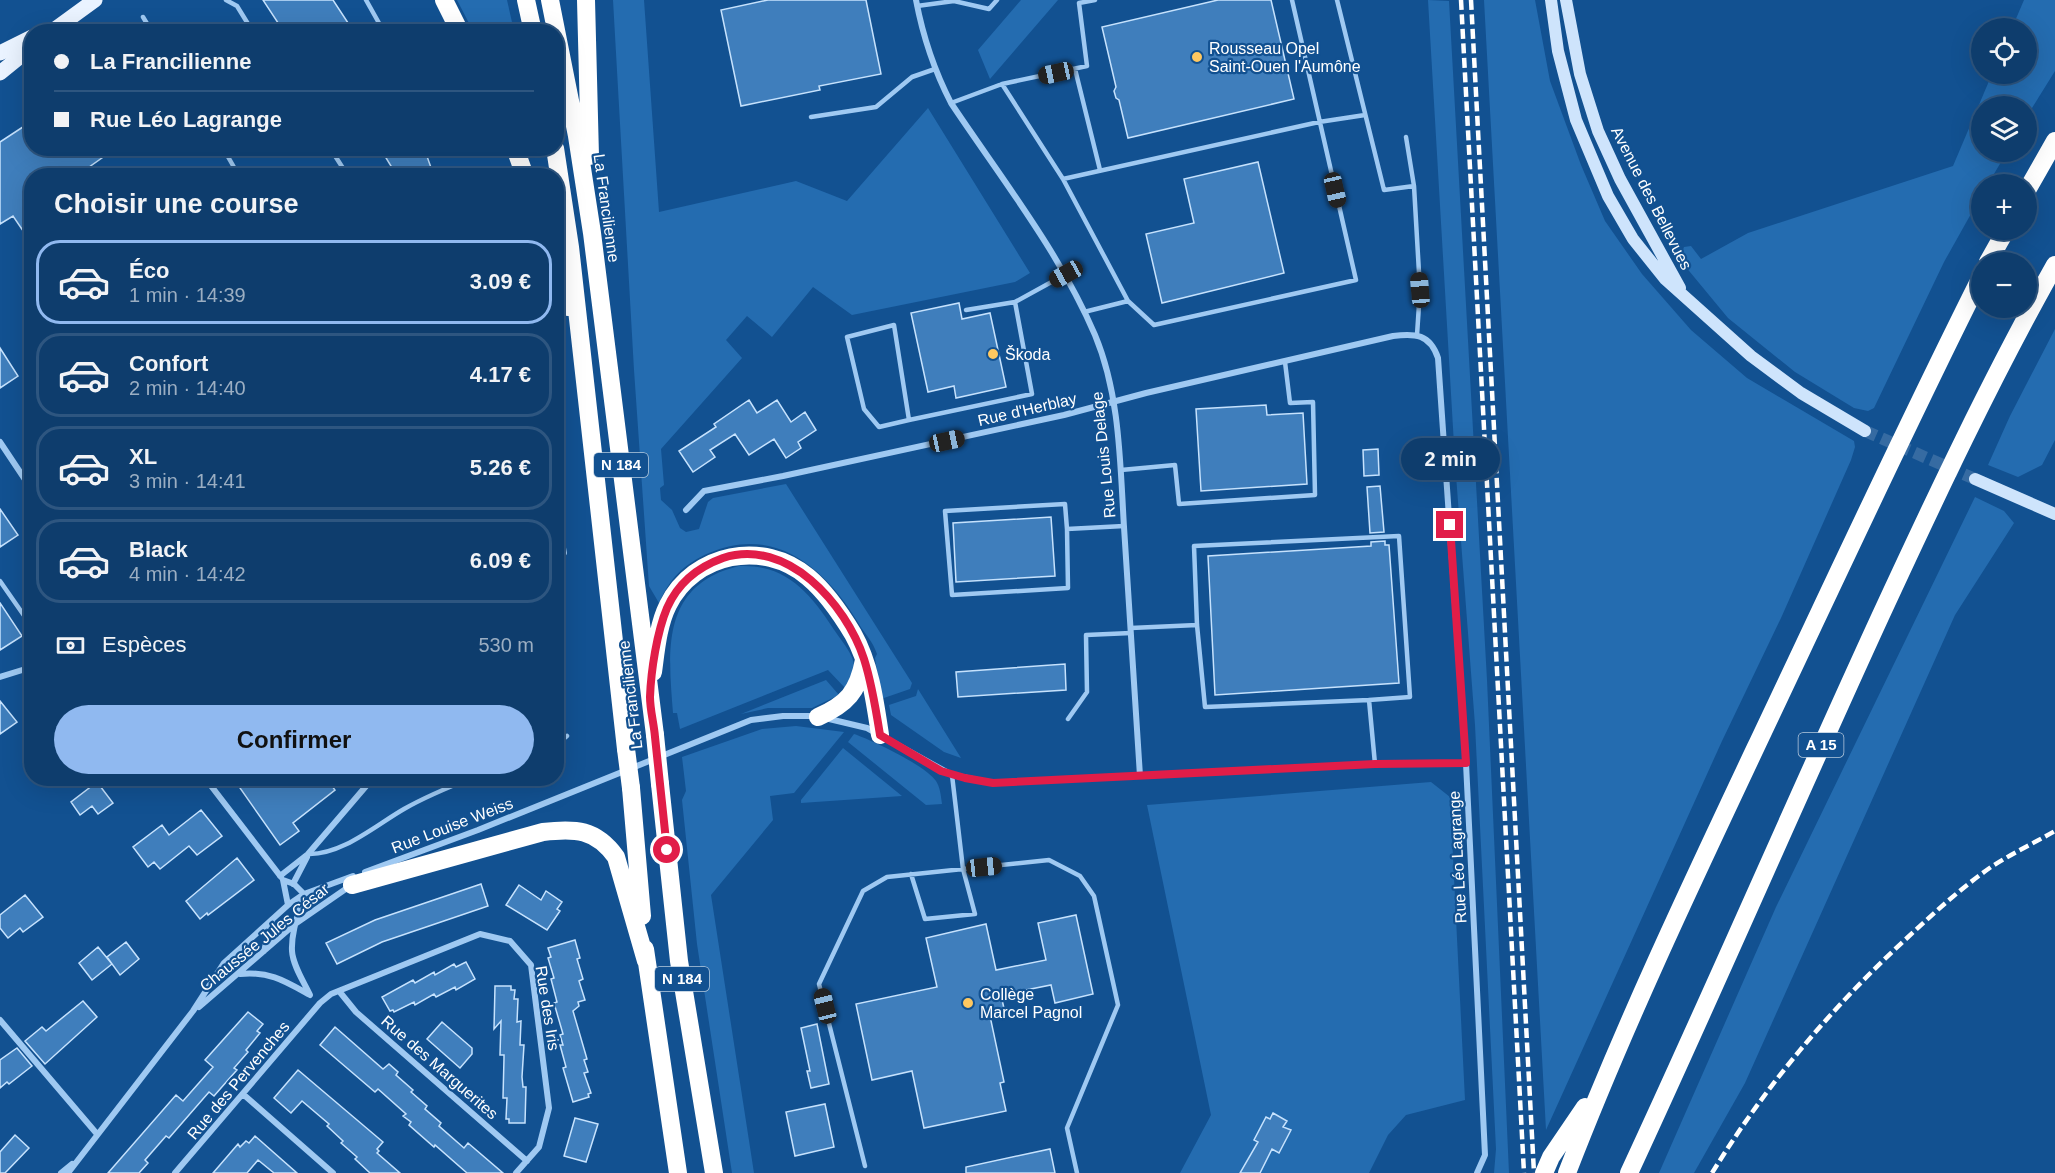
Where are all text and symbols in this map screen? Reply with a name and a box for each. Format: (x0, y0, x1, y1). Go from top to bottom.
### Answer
map controls (1971, 18, 2037, 318)
button: locate (1971, 18, 2037, 84)
place label: Rousseau Opel Saint-Ouen l'Aumône (1209, 40, 1361, 75)
text: La Francilienne (90, 49, 251, 74)
marker: Rousseau Opel Saint-Ouen l'Aumône (1190, 50, 1204, 64)
car (1037, 60, 1075, 86)
button: layers (1971, 96, 2037, 162)
text: Rue Léo Lagrange (90, 107, 282, 132)
street label: Avenue des Bellevues (1608, 124, 1695, 272)
street label: La Francilienne (590, 153, 623, 264)
car (1322, 170, 1348, 210)
button: + (1971, 174, 2037, 240)
text: Choisir une course (54, 189, 299, 219)
button: − (1971, 252, 2037, 318)
icon: car (57, 255, 111, 309)
car (1046, 257, 1086, 291)
text: Éco (129, 258, 169, 283)
text: 3.09 € (470, 269, 531, 294)
car (1409, 271, 1431, 309)
text: 1 min · 14:39 (129, 284, 246, 306)
place label: Škoda (1005, 345, 1050, 363)
marker: Škoda (986, 347, 1000, 361)
icon: car (57, 348, 111, 402)
text: Confort (129, 351, 208, 376)
text: 4.17 € (470, 362, 531, 387)
text: 2 min · 14:40 (129, 377, 246, 399)
street label: Rue d'Herblay (976, 390, 1078, 429)
street label: Rue Louis Delage (1088, 391, 1119, 519)
car (928, 428, 966, 454)
callout: 2 min (1400, 438, 1500, 480)
icon: car (57, 441, 111, 495)
text: XL (129, 444, 157, 469)
text: 2 min (1424, 448, 1477, 470)
road number: N 184 (594, 453, 648, 477)
text: 5.26 € (470, 455, 531, 480)
text: 3 min · 14:41 (129, 470, 246, 492)
route end (1436, 511, 1463, 538)
icon: car (57, 534, 111, 588)
text: Black (129, 537, 188, 562)
text: 6.09 € (470, 548, 531, 573)
text: 4 min · 14:42 (129, 563, 246, 585)
icon: cash (54, 629, 87, 662)
text: Espèces (102, 632, 186, 657)
text: 530 m (478, 634, 534, 656)
street label: La Francilienne (615, 640, 646, 750)
button: Confirmer (54, 705, 534, 774)
road number: A 15 (1798, 733, 1844, 757)
street label: Rue Léo Lagrange (1446, 790, 1469, 924)
street label: Rue Louise Weiss (389, 794, 515, 856)
route start (653, 836, 680, 863)
car (965, 856, 1003, 878)
street label: Chaussée Jules César (196, 880, 333, 995)
street label: Rue des Iris (532, 965, 563, 1052)
road number: N 184 (655, 967, 709, 991)
car (812, 986, 838, 1026)
place label: Collège Marcel Pagnol (980, 986, 1082, 1021)
marker: Collège Marcel Pagnol (961, 996, 975, 1010)
street label: Rue des Marguerites (378, 1012, 501, 1123)
street label: Rue des Pervenches (184, 1018, 293, 1143)

